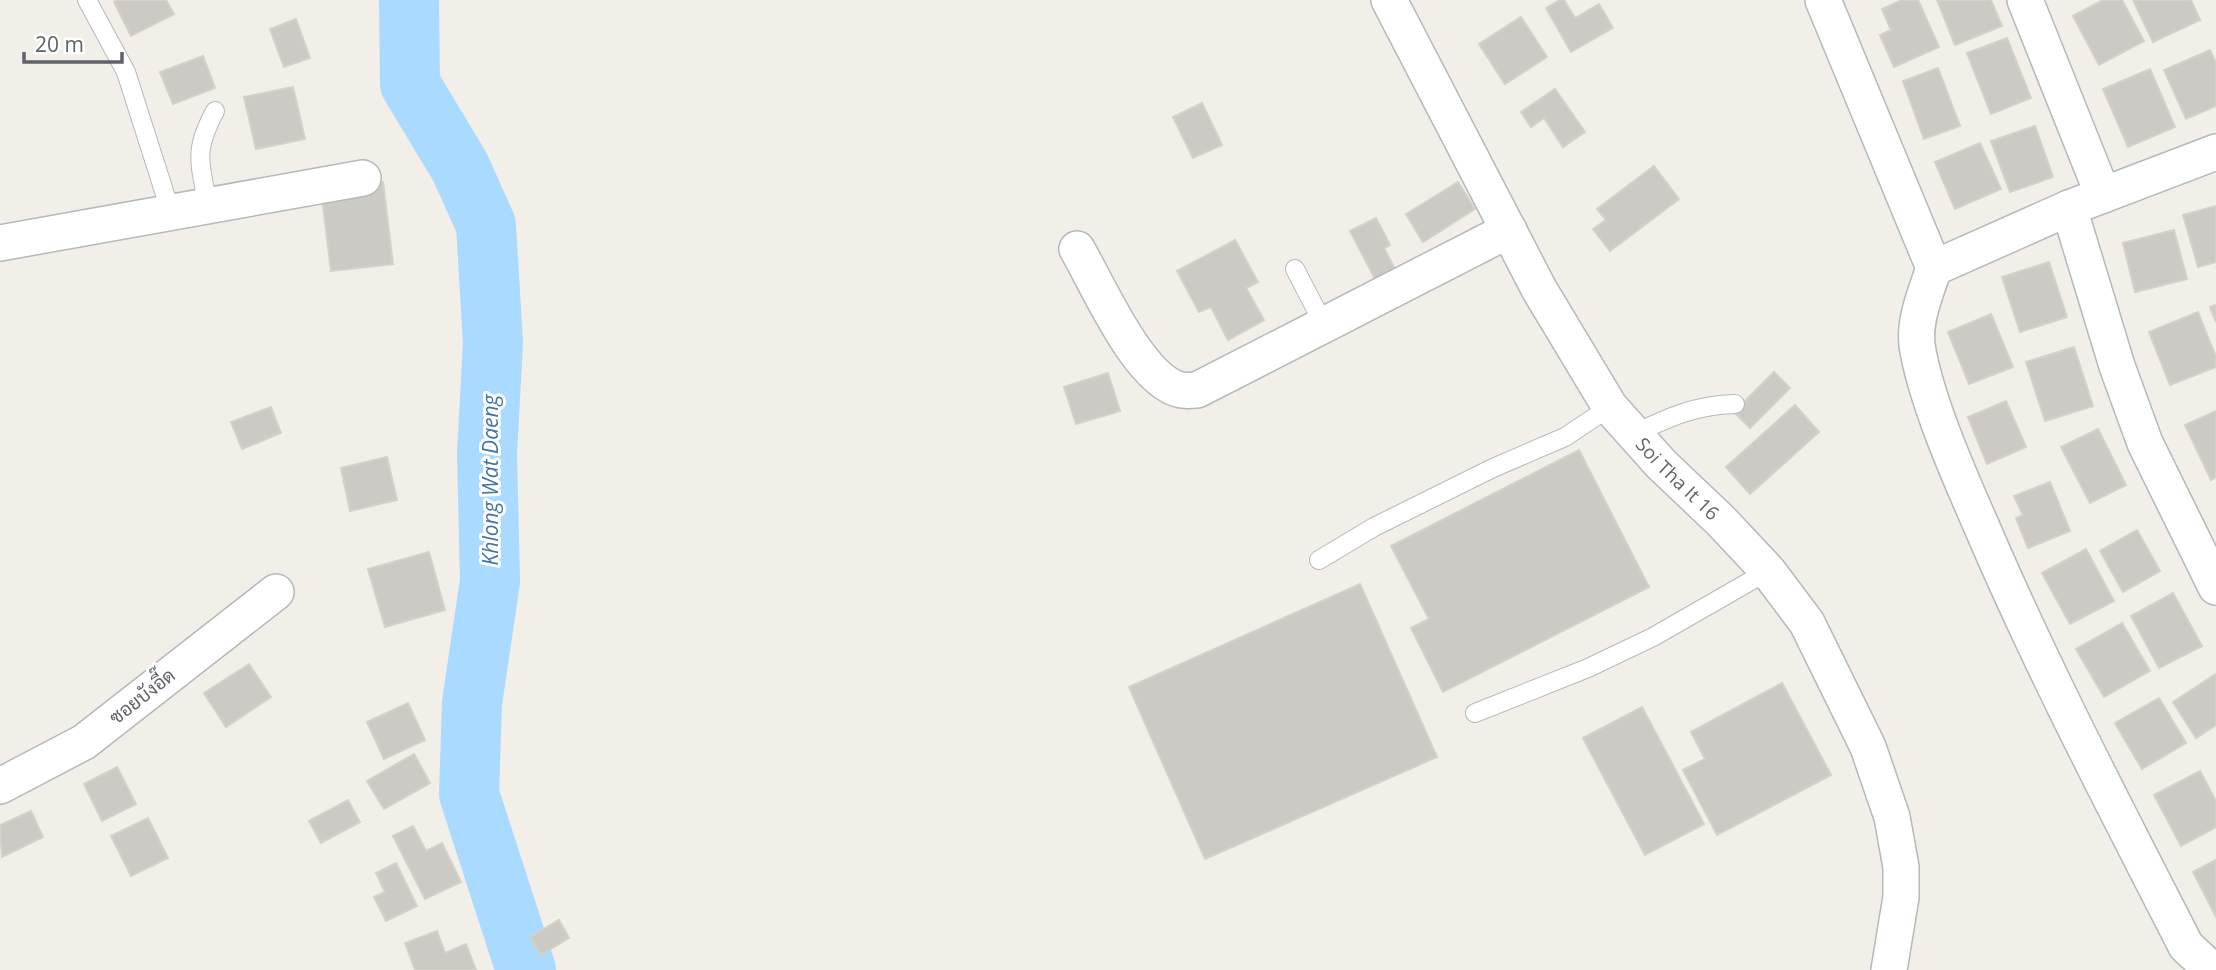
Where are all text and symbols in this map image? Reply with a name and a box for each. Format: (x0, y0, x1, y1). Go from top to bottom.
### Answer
scale bar (24, 21, 122, 65)
text: 20 m (35, 30, 84, 58)
water label: Khlong Wat Daeng (476, 393, 504, 565)
street label: Soi Tha It 16 (1630, 432, 1725, 526)
street label: ซอยบังอี๊ด (101, 658, 180, 730)

